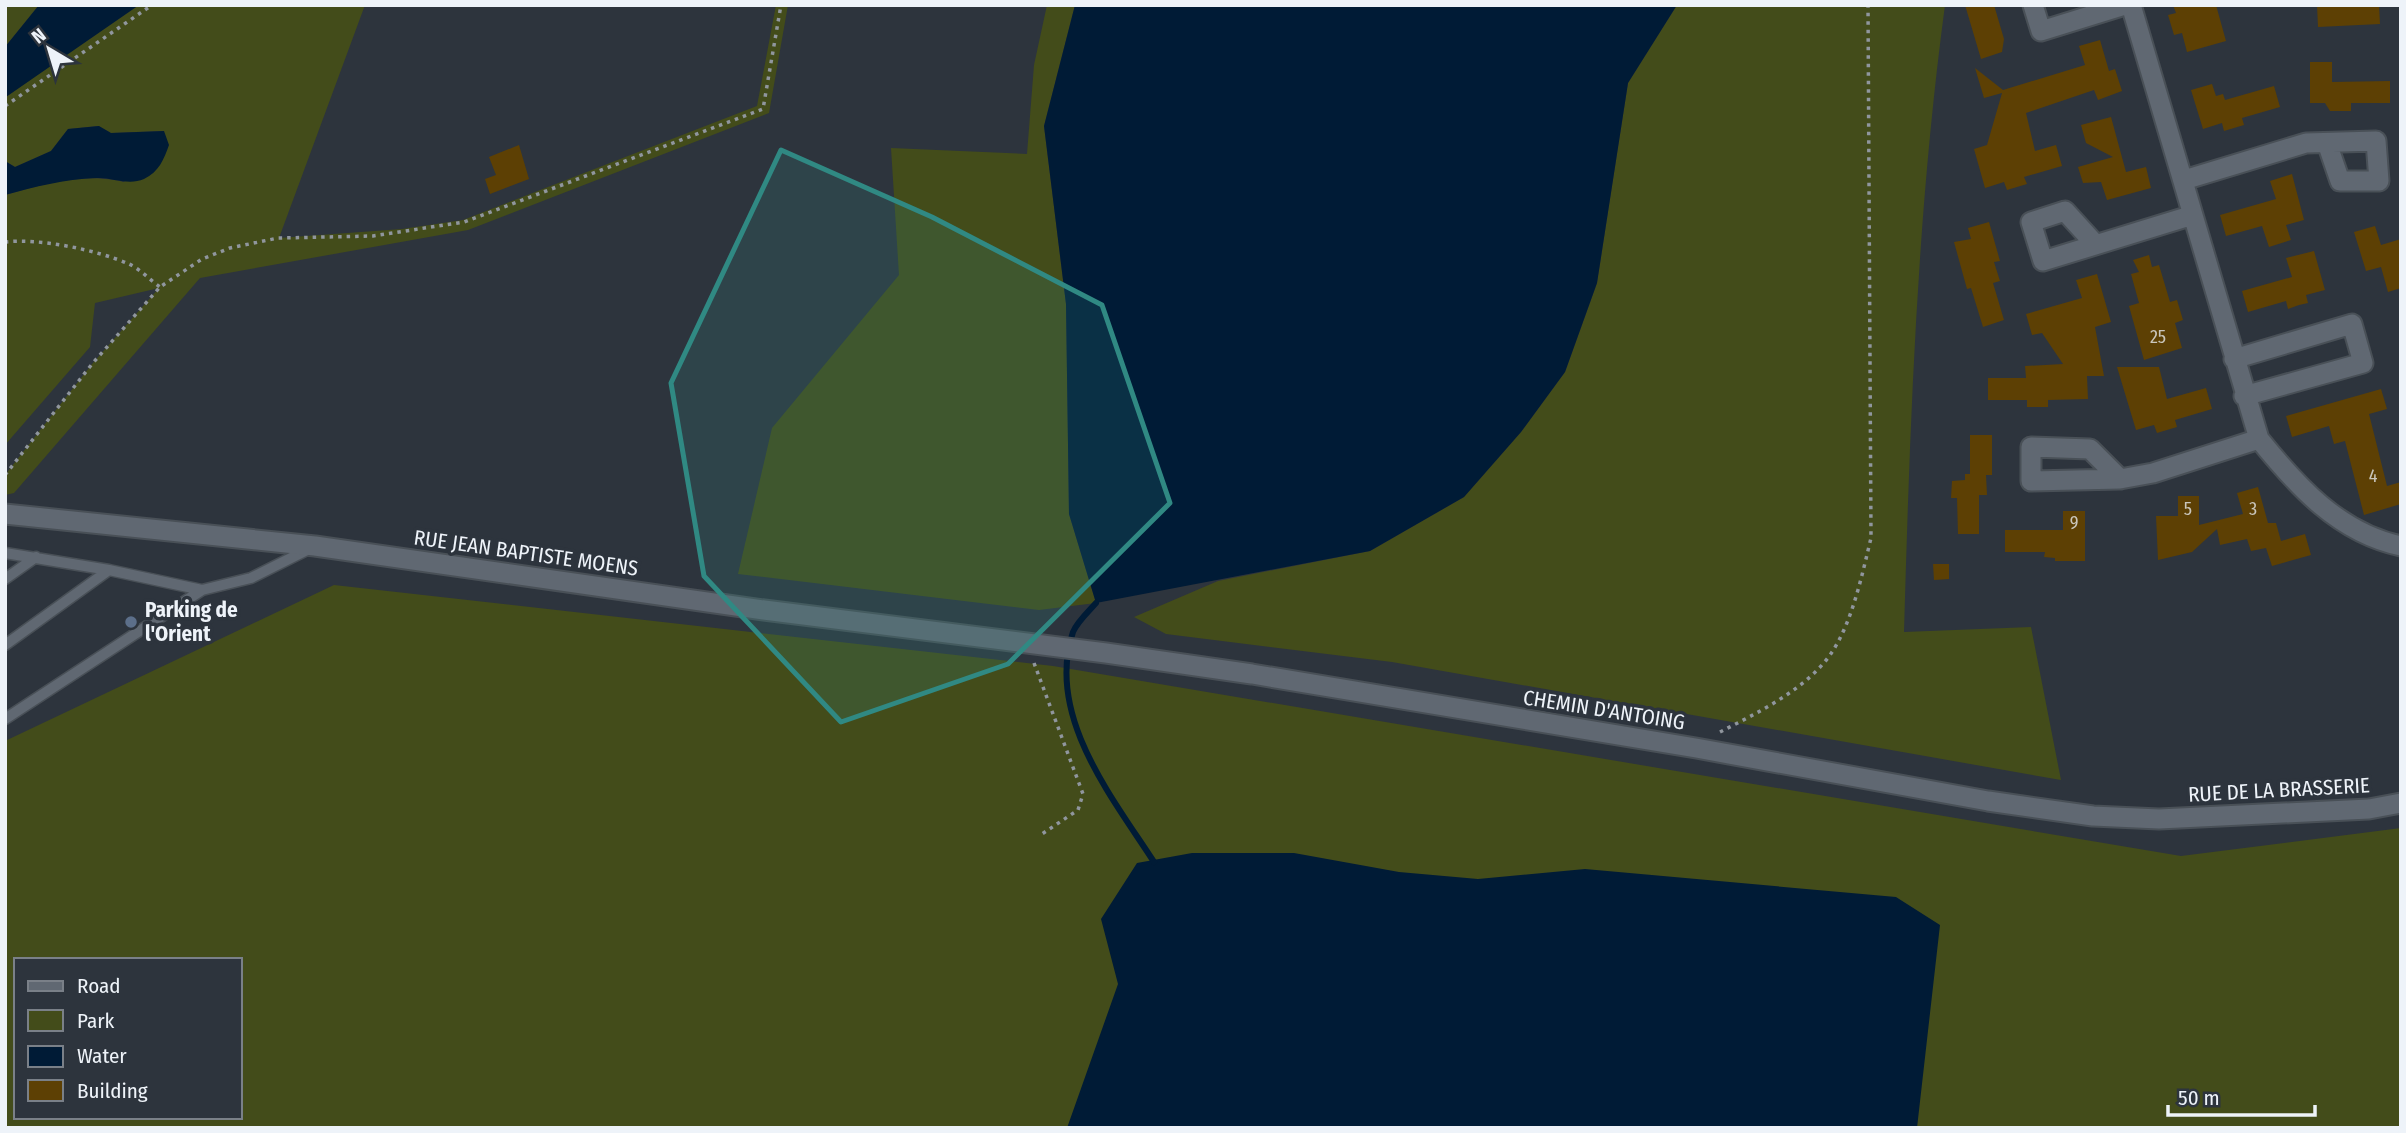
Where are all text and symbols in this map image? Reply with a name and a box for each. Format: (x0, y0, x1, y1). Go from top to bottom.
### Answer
north arrow (14, 14, 84, 84)
text: N (27, 23, 50, 49)
house number: 25 (2150, 326, 2166, 348)
house number: 4 (2369, 465, 2378, 487)
house number: 5 (2184, 498, 2192, 520)
house number: 3 (2249, 498, 2257, 520)
house number: 9 (2070, 512, 2078, 534)
street label: RUE JEAN BAPTISTE MOENS (412, 524, 640, 582)
place label: Parking de l'Orient (145, 597, 238, 647)
marker: Parking de l'Orient (123, 614, 139, 630)
street label: CHEMIN D'ANTOING (1521, 684, 1687, 736)
street label: RUE DE LA BRASSERIE (2187, 772, 2371, 808)
legend (14, 958, 242, 1119)
text: Road (77, 973, 121, 999)
text: Park (77, 1008, 115, 1034)
text: Water (77, 1043, 127, 1069)
scale bar (2168, 1074, 2315, 1118)
text: Building (77, 1078, 148, 1104)
text: 50 m (2178, 1085, 2220, 1111)

